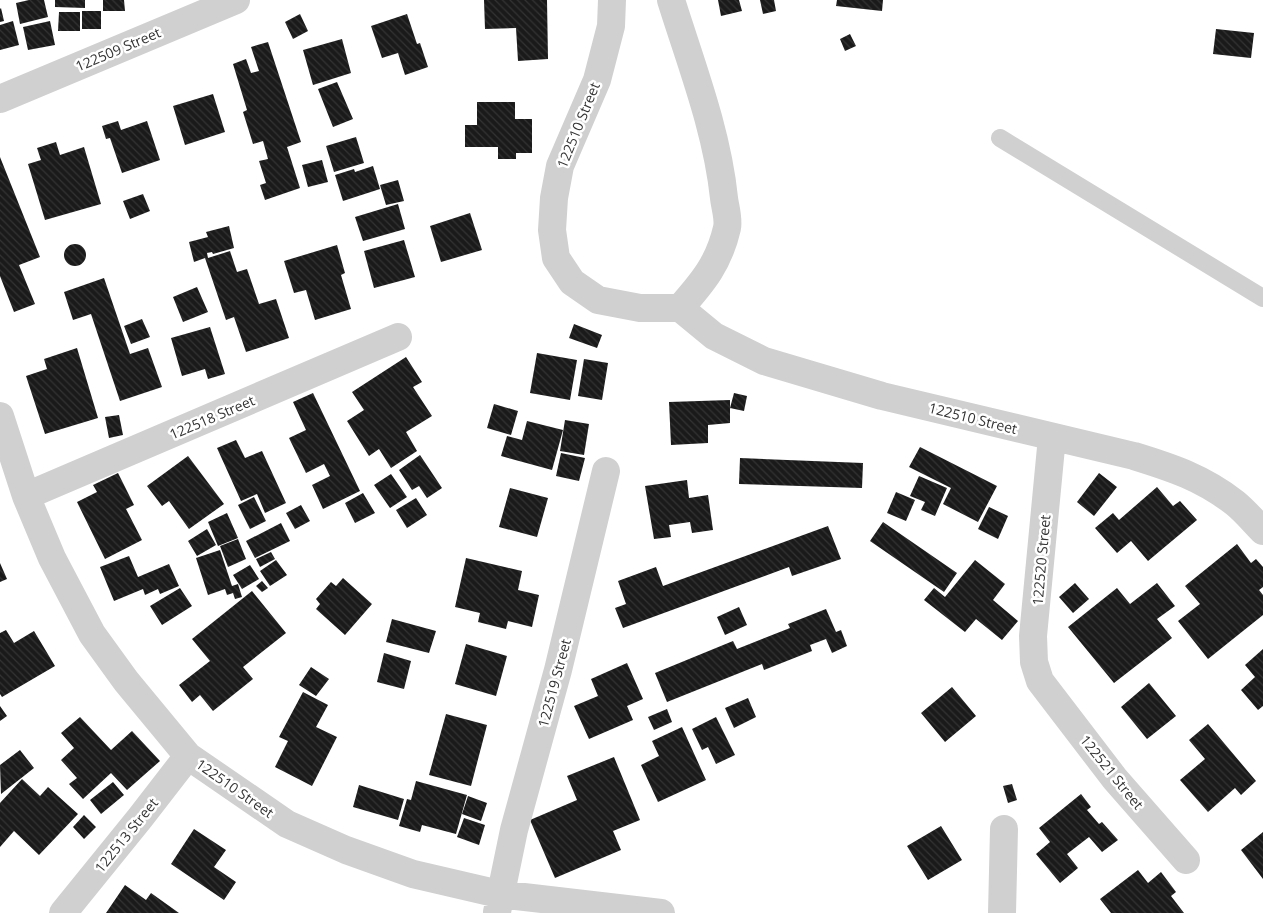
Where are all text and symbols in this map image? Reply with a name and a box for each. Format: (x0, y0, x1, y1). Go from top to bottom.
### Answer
street label: 122509 Street (73, 23, 163, 75)
street label: 122510 Street (552, 79, 604, 171)
street label: 122518 Street (167, 391, 257, 443)
street label: 122510 Street (927, 398, 1019, 438)
street label: 122520 Street (1028, 514, 1054, 606)
street label: 122519 Street (533, 637, 575, 729)
street label: 122521 Street (1076, 731, 1148, 813)
street label: 122510 Street (192, 754, 278, 822)
street label: 122513 Street (90, 794, 162, 876)

